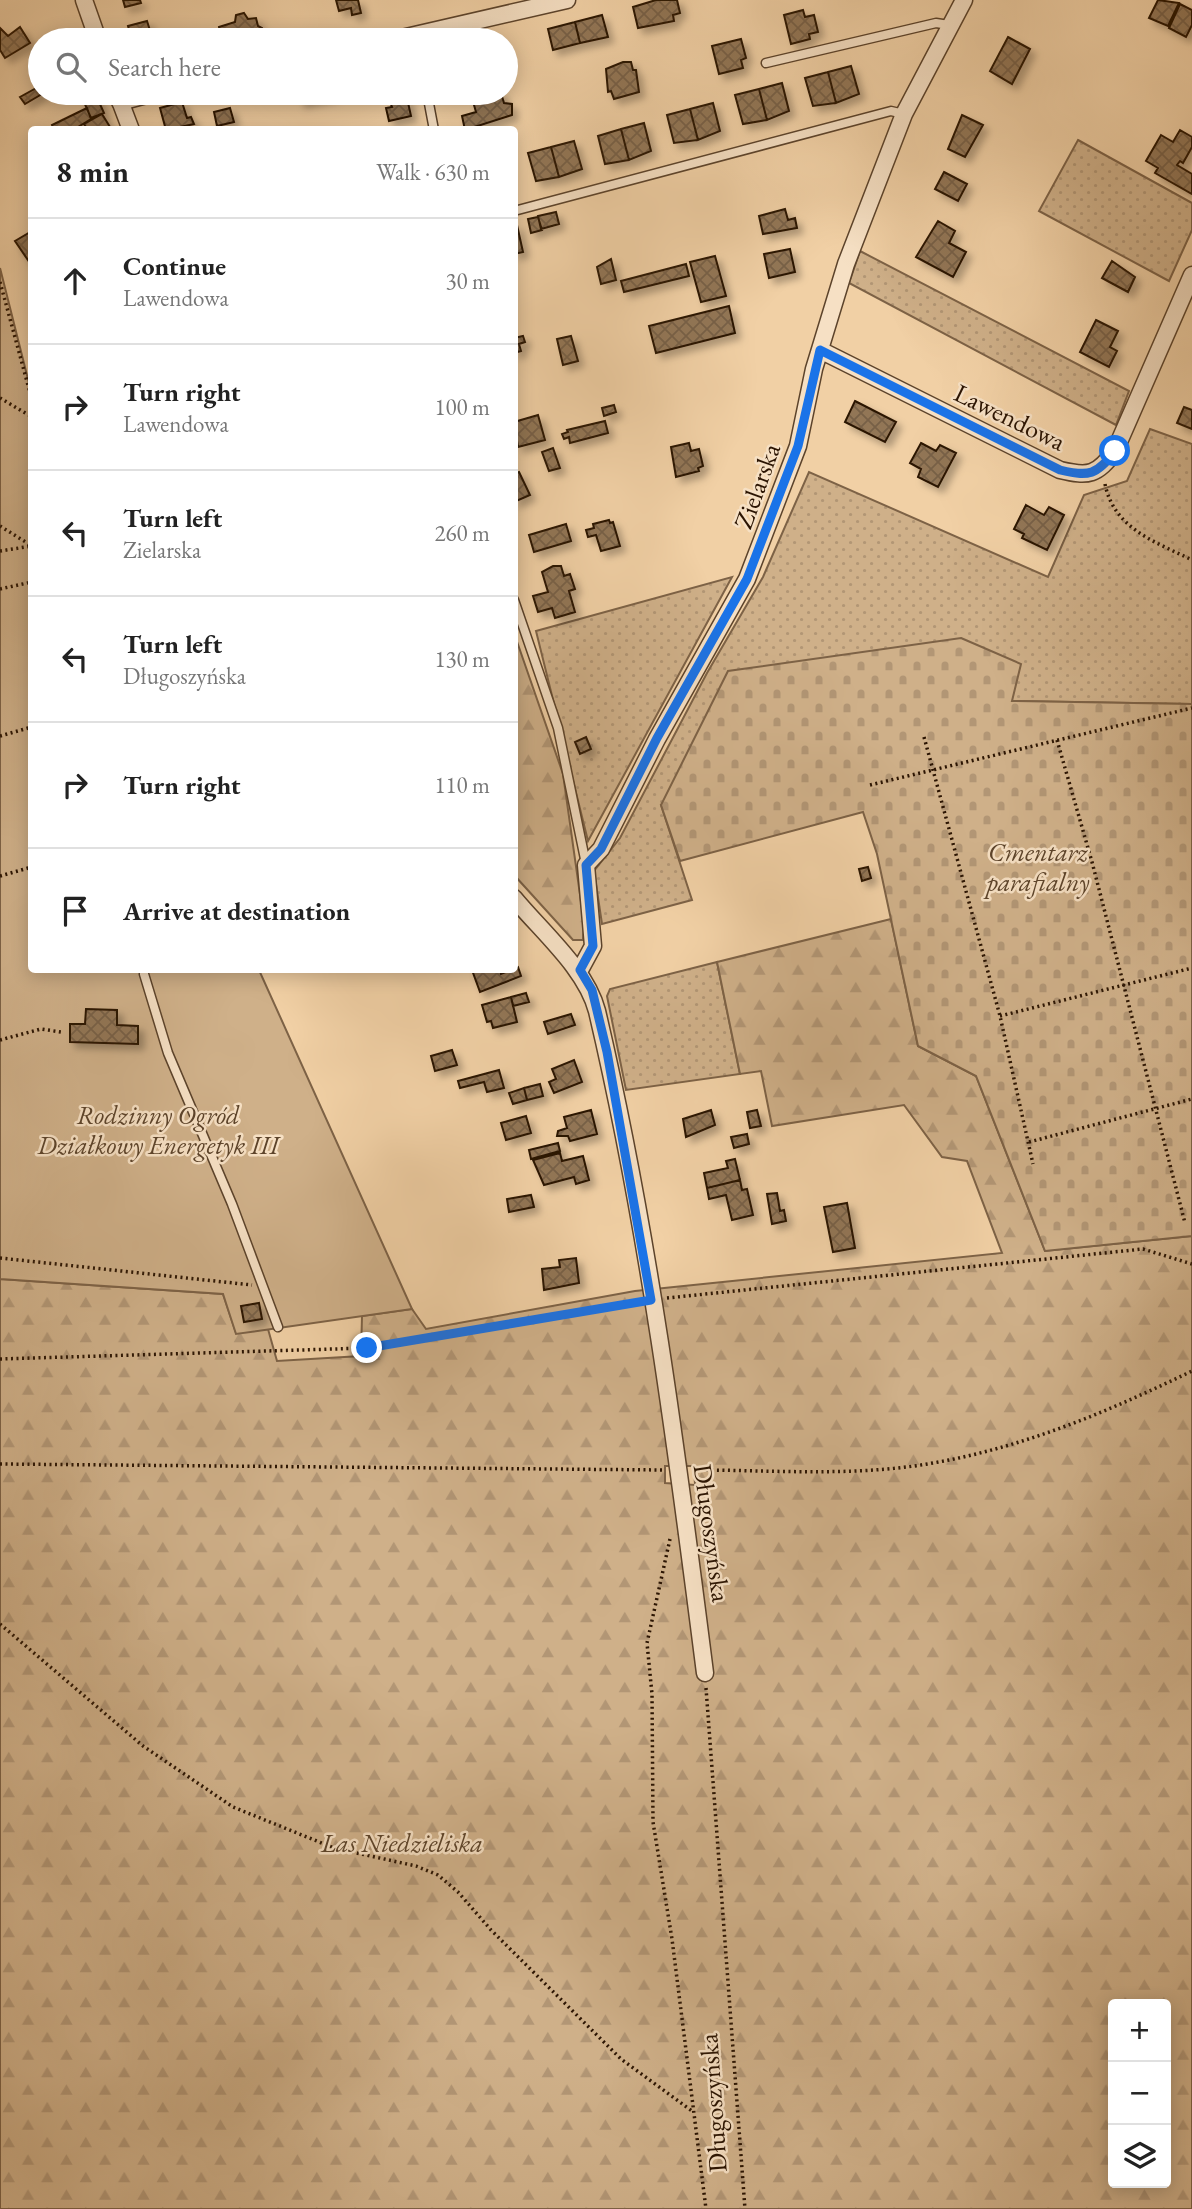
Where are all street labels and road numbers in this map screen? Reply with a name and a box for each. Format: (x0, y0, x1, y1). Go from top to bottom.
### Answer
street label: Lawendowa (949, 376, 1072, 459)
street label: Zielarska (726, 438, 788, 533)
street label: Długoszyńska (685, 1462, 739, 1605)
street label: Długoszyńska (691, 2032, 735, 2174)

